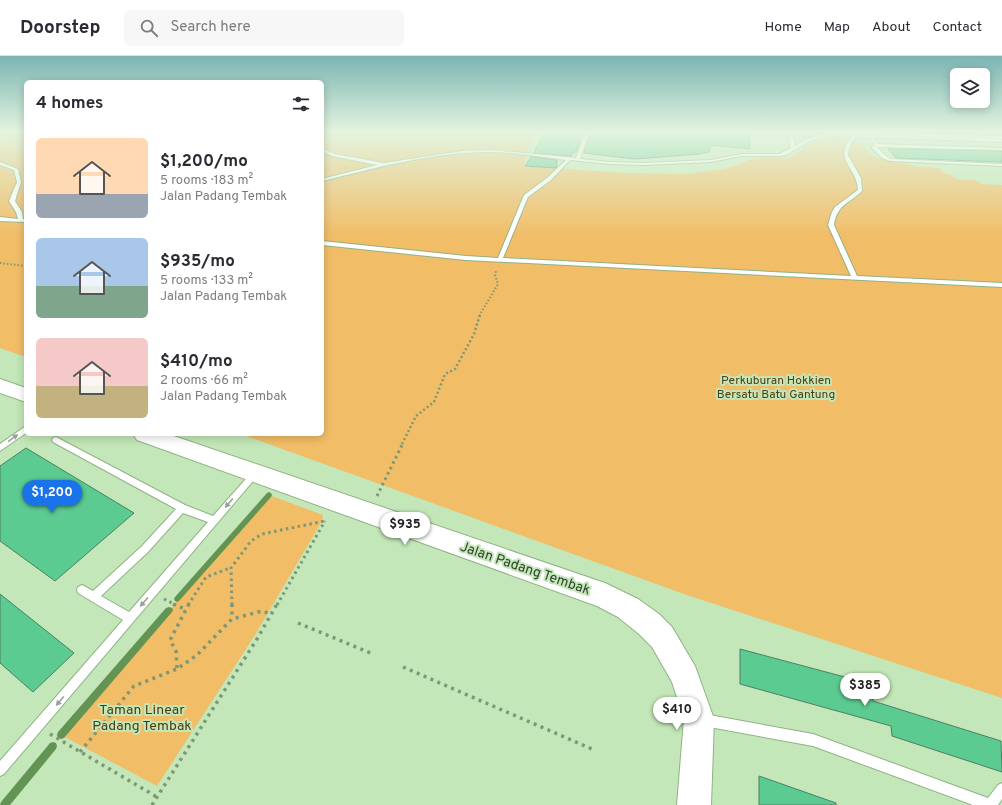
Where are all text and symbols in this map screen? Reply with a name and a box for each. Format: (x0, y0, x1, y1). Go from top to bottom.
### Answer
search box (124, 10, 404, 46)
text: Doorstep (20, 16, 100, 40)
icon: search (138, 17, 160, 39)
text: Search here (170, 18, 251, 37)
text: Home (765, 19, 802, 36)
text: Map (824, 19, 850, 36)
text: About (872, 19, 911, 36)
text: Contact (933, 19, 982, 36)
map controls (950, 68, 990, 108)
button: layers (950, 68, 990, 108)
text: 4 homes (36, 93, 103, 115)
icon: filters (290, 93, 312, 115)
text: $1,200/mo (160, 151, 248, 173)
icon: home (68, 154, 116, 202)
text: 5 rooms · 183 m² (160, 173, 253, 189)
text: Jalan Padang Tembak (160, 189, 287, 205)
text: $935/mo (160, 251, 235, 273)
icon: home (68, 254, 116, 302)
text: 5 rooms · 133 m² (160, 273, 253, 289)
text: Jalan Padang Tembak (160, 289, 287, 305)
text: $410/mo (160, 351, 233, 373)
icon: home (68, 354, 116, 402)
text: 2 rooms · 66 m² (160, 373, 248, 389)
park label: Perkuburan Hokkien Bersatu Batu Gantung (717, 373, 835, 403)
text: Jalan Padang Tembak (160, 389, 287, 405)
one-way arrow (8, 434, 18, 442)
pin: $1,200 (19, 480, 85, 514)
text: $1,200 (31, 485, 73, 501)
one-way arrow (225, 499, 234, 508)
pin: $935 (381, 512, 429, 546)
text: $935 (389, 517, 421, 533)
street label: Jalan Padang Tembak (458, 539, 592, 599)
one-way arrow (139, 596, 148, 607)
pin: $385 (841, 673, 889, 707)
text: $385 (849, 678, 881, 694)
one-way arrow (55, 695, 64, 706)
pin: $410 (653, 697, 701, 731)
park label: Taman Linear Padang Tembak (92, 702, 192, 735)
text: $410 (662, 702, 692, 718)

